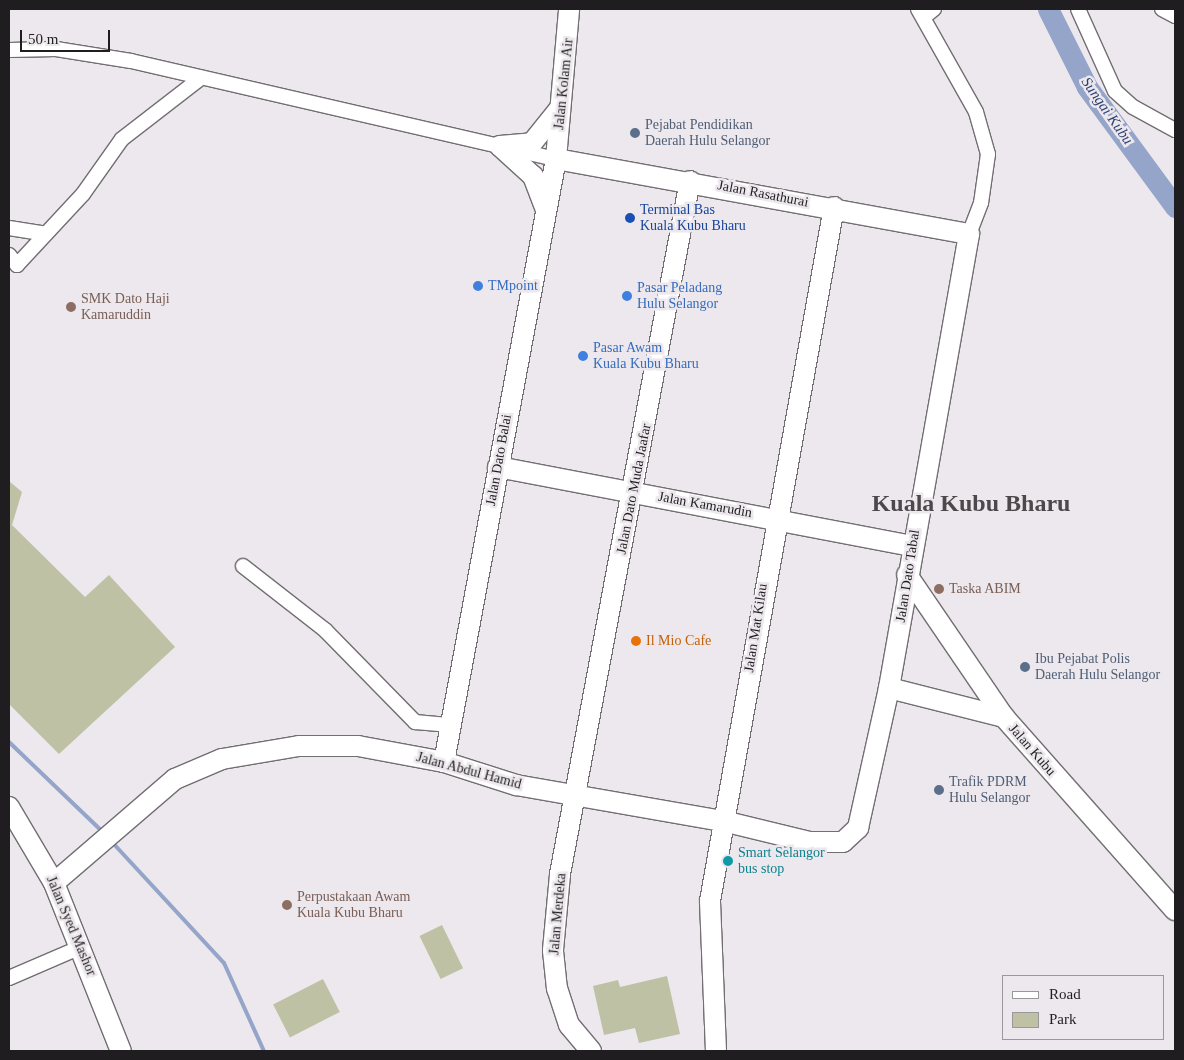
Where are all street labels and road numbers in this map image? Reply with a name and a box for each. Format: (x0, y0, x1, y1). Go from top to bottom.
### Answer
street label: Jalan Kolam Air (551, 37, 577, 131)
street label: Jalan Rasathurai (716, 177, 810, 211)
street label: Jalan Dato Balai (483, 413, 515, 507)
street label: Jalan Dato Muda Jaafar (613, 422, 655, 556)
street label: Jalan Kamarudin (657, 488, 753, 522)
street label: Jalan Dato Tabal (892, 528, 924, 624)
street label: Jalan Mat Kilau (741, 583, 771, 673)
street label: Jalan Kubu (1005, 721, 1059, 779)
street label: Jalan Abdul Hamid (414, 749, 524, 793)
street label: Jalan Merdeka (546, 872, 570, 956)
street label: Jalan Syed Mashor (42, 874, 100, 978)

